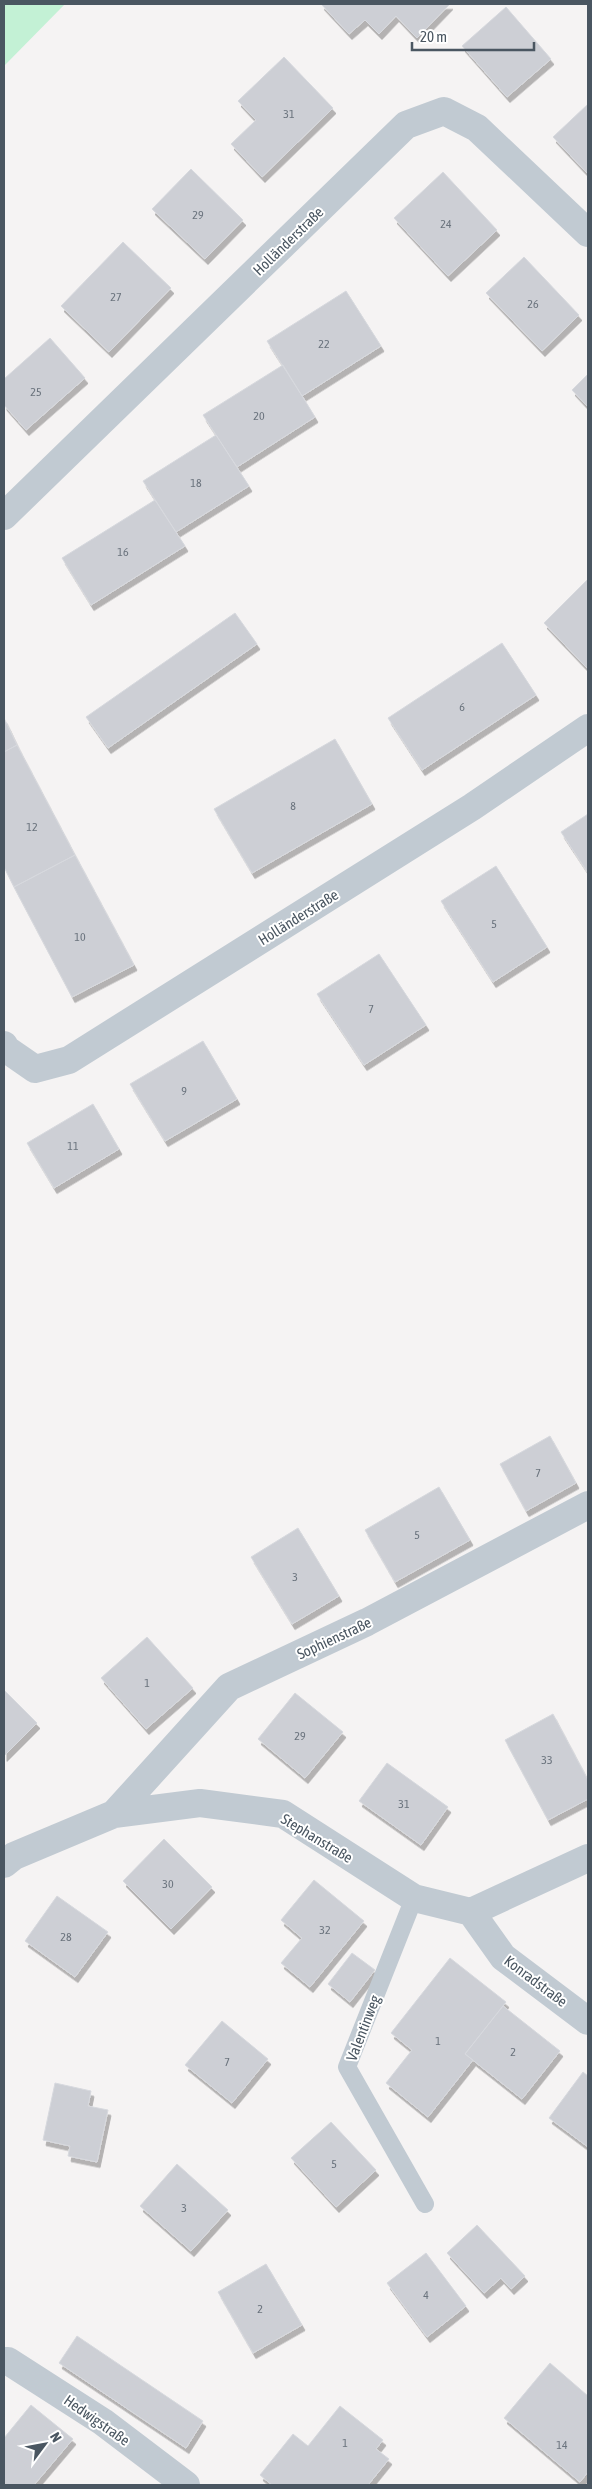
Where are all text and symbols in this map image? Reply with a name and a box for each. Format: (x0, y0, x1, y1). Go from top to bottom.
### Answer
scale bar (412, 20, 534, 52)
text: 20 m (420, 28, 447, 45)
house number: 31 (283, 107, 295, 121)
street label: Holländerstraße (249, 203, 327, 279)
house number: 29 (192, 208, 204, 222)
house number: 24 (440, 217, 452, 231)
house number: 27 (110, 290, 122, 304)
house number: 26 (527, 297, 539, 311)
house number: 22 (318, 337, 330, 351)
house number: 25 (30, 385, 42, 399)
house number: 20 (253, 409, 265, 423)
house number: 18 (190, 476, 202, 490)
house number: 16 (117, 545, 129, 559)
house number: 6 (459, 700, 465, 714)
house number: 8 (290, 799, 296, 813)
house number: 12 (26, 820, 38, 834)
street label: Holländerstraße (255, 886, 341, 948)
house number: 5 (491, 917, 497, 931)
house number: 10 (74, 930, 86, 944)
house number: 7 (368, 1002, 374, 1016)
house number: 9 (181, 1084, 187, 1098)
house number: 11 (67, 1139, 79, 1153)
house number: 7 (535, 1466, 541, 1480)
house number: 5 (414, 1528, 420, 1542)
house number: 3 (292, 1570, 298, 1584)
street label: Sophienstraße (294, 1613, 374, 1663)
house number: 1 (144, 1676, 150, 1690)
house number: 29 (294, 1729, 306, 1743)
house number: 33 (541, 1753, 553, 1767)
house number: 31 (398, 1797, 410, 1811)
street label: Stephanstraße (278, 1810, 356, 1866)
house number: 30 (162, 1877, 174, 1891)
house number: 32 (319, 1923, 331, 1937)
house number: 28 (60, 1930, 72, 1944)
street label: Konradstraße (501, 1952, 571, 2010)
street label: Valentinweg (343, 1992, 383, 2063)
house number: 1 (435, 2034, 441, 2048)
house number: 2 (510, 2045, 516, 2059)
house number: 7 (224, 2055, 230, 2069)
house number: 5 (331, 2157, 337, 2171)
house number: 3 (181, 2201, 187, 2215)
house number: 4 (423, 2288, 429, 2302)
house number: 2 (257, 2302, 263, 2316)
street label: Hedwigstraße (61, 2391, 133, 2449)
north arrow (20, 2419, 70, 2469)
text: N (47, 2429, 65, 2445)
house number: 1 (342, 2436, 348, 2450)
house number: 14 (556, 2438, 568, 2452)

